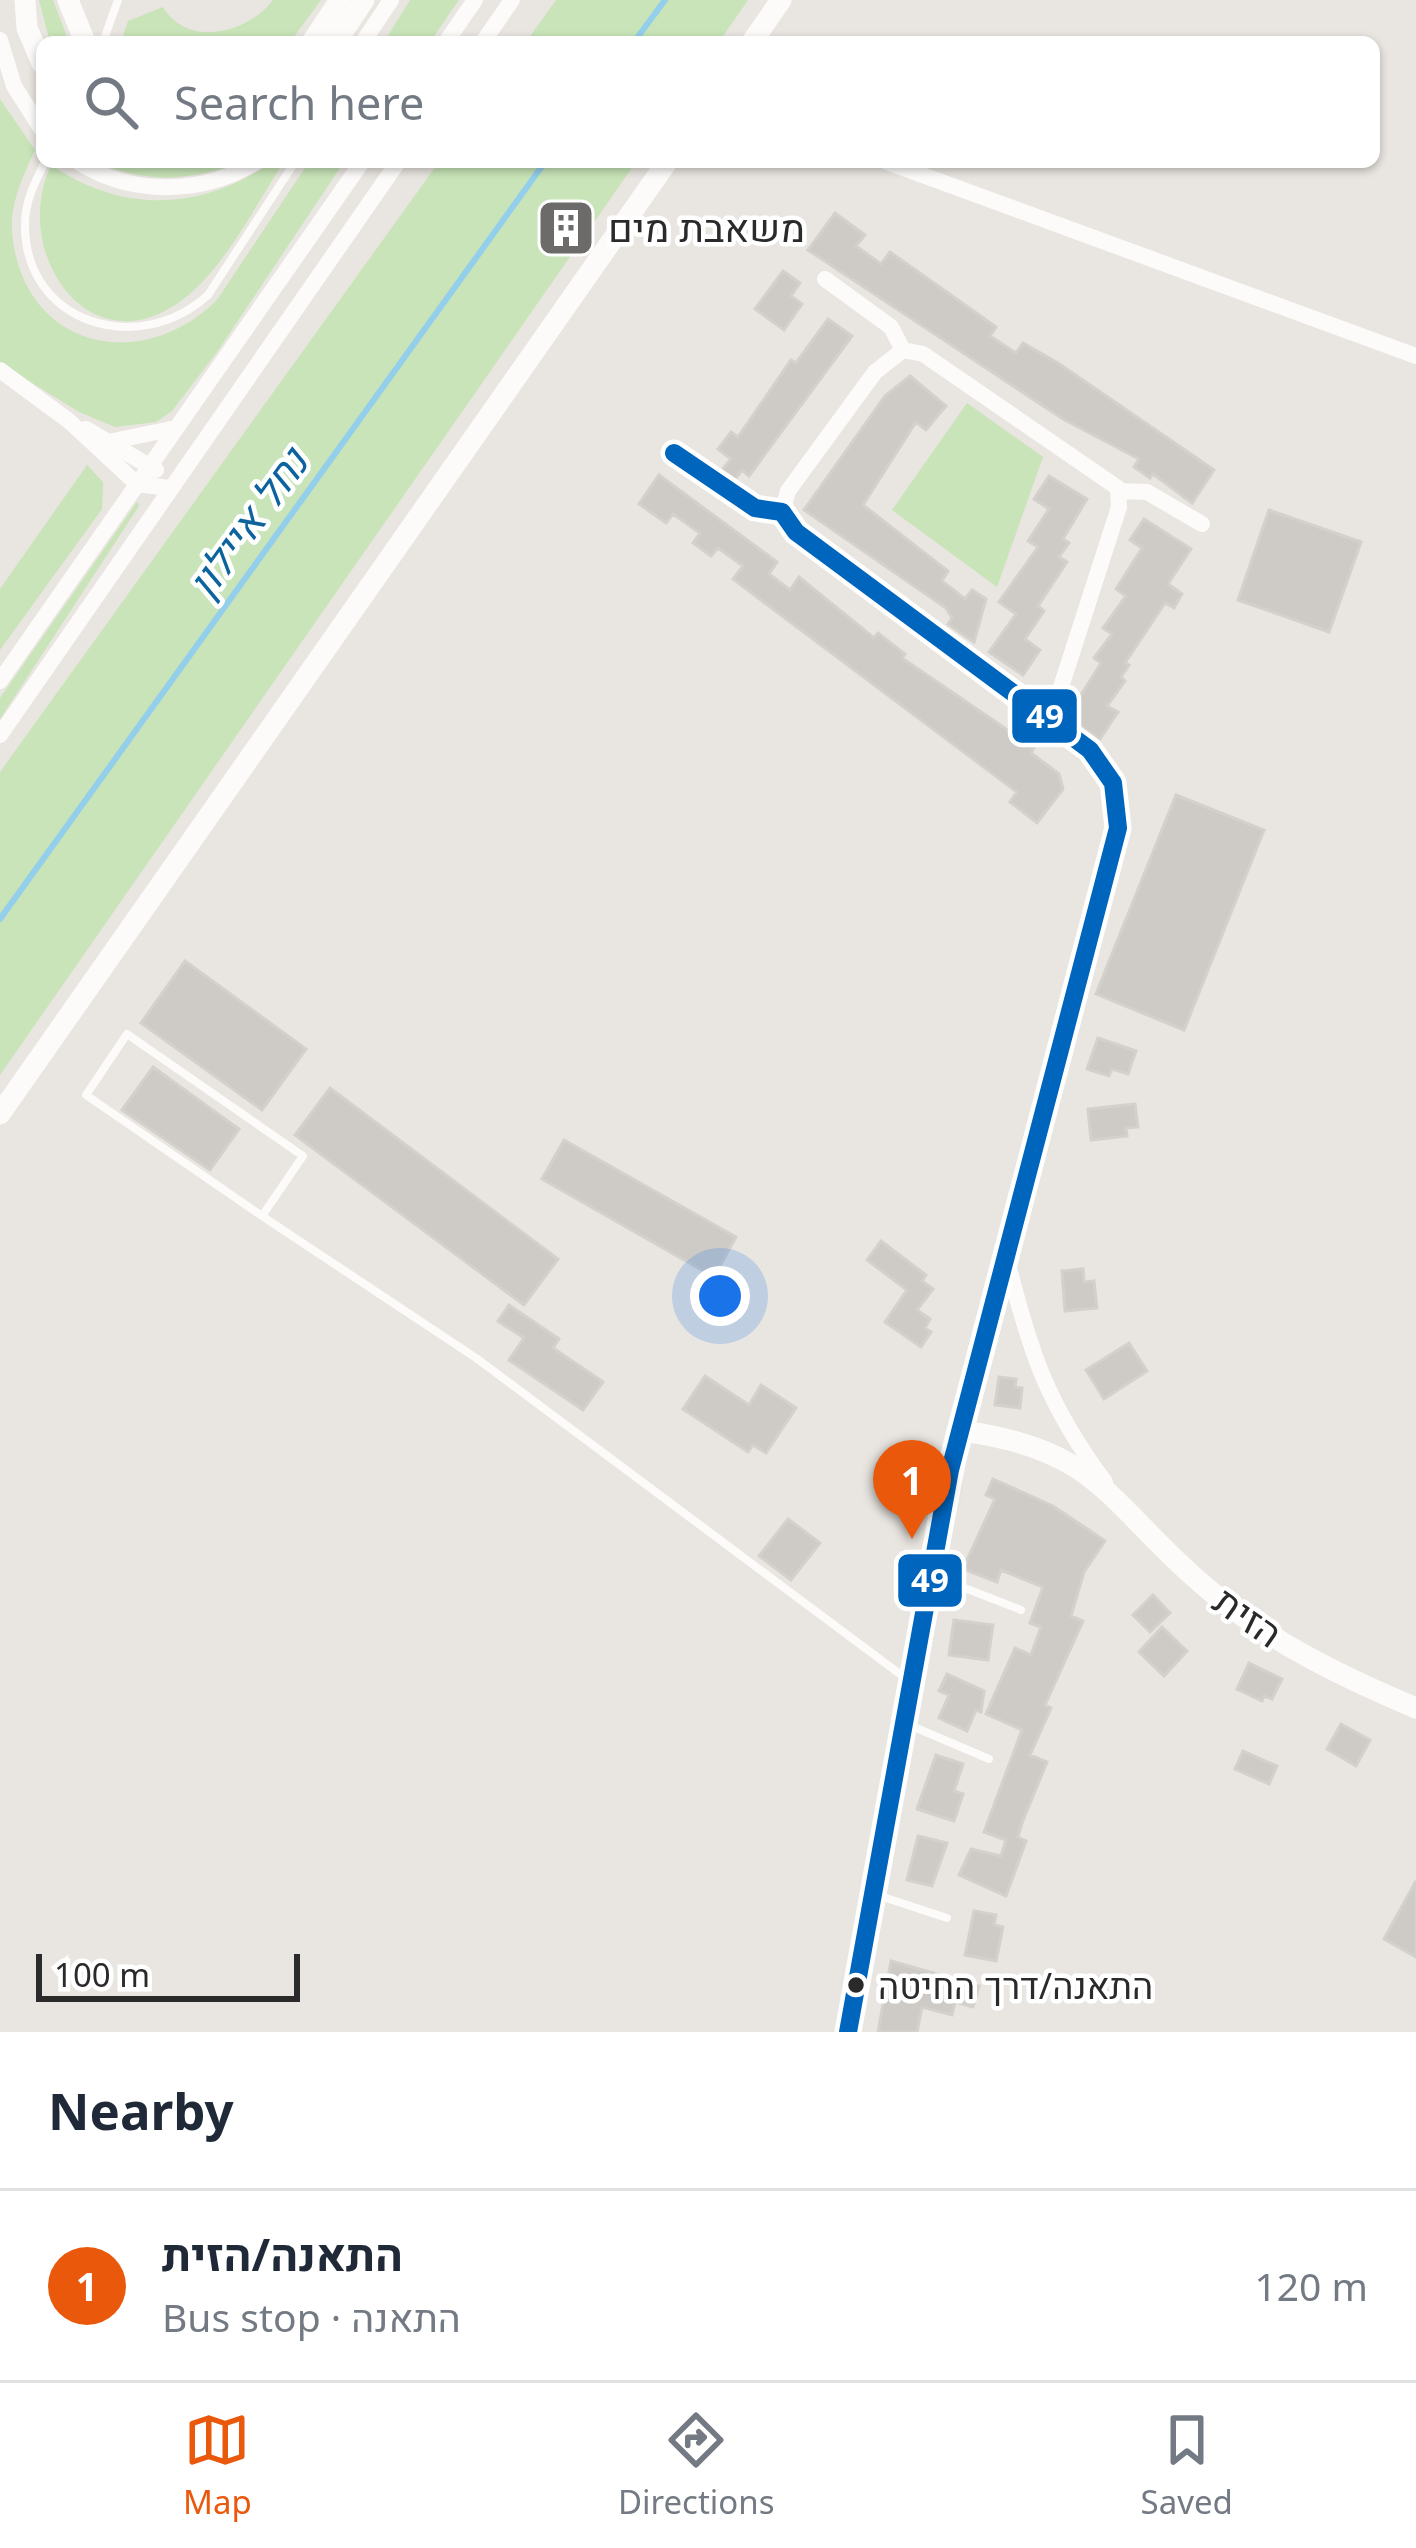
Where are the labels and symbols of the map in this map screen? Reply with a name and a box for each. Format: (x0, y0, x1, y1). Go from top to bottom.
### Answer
building icon: משאבת מים (535, 197, 597, 259)
place label: משאבת מים (608, 200, 805, 253)
water label: נחל איילון (173, 434, 322, 608)
line badge: 49 (1010, 687, 1079, 745)
text: 49 (1026, 693, 1064, 738)
your location (690, 1266, 750, 1326)
pin: 1 (873, 1440, 951, 1539)
line badge: 49 (896, 1552, 964, 1609)
text: 49 (911, 1557, 949, 1602)
street label: הזית (1204, 1573, 1294, 1658)
scale bar (36, 1948, 300, 2001)
place label: התאנה/דרך החיטה (878, 1961, 1153, 2010)
marker: התאנה/דרך החיטה (845, 1974, 867, 1996)

